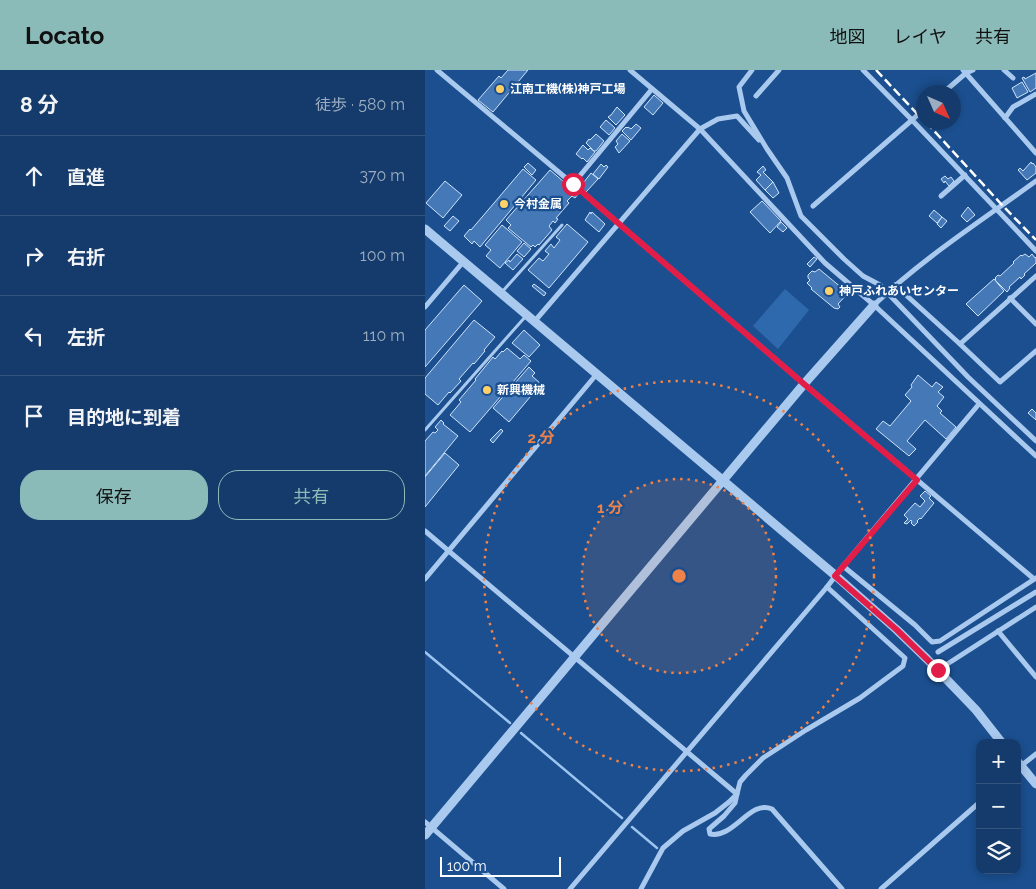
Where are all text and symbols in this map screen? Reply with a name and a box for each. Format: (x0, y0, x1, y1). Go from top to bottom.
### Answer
text: Locato (25, 21, 104, 50)
text: 地図 (830, 26, 866, 47)
text: レイヤ (894, 26, 947, 47)
text: 共有 (975, 26, 1011, 47)
place label: 江南工機(株)神戸工場 (510, 82, 625, 96)
marker: 江南工機(株)神戸工場 (494, 83, 506, 95)
north arrow (916, 85, 961, 130)
text: 8 分 (20, 92, 59, 117)
text: 徒歩 · 580 m (315, 95, 405, 114)
icon: ahead (20, 162, 48, 190)
text: 直進 (67, 166, 105, 188)
text: 370 m (359, 166, 405, 185)
route start (562, 173, 585, 196)
place label: 今村金属 (514, 197, 562, 211)
marker: 今村金属 (498, 198, 510, 210)
icon: right (20, 242, 48, 270)
text: 右折 (67, 246, 105, 268)
text: 100 m (360, 246, 405, 265)
place label: 神戸ふれあいセンター (839, 284, 959, 298)
marker: 神戸ふれあいセンター (823, 285, 835, 297)
icon: left (20, 322, 48, 350)
text: 左折 (67, 326, 105, 348)
text: 110 m (363, 326, 405, 345)
place label: 新興機械 (497, 383, 545, 397)
marker: 新興機械 (481, 384, 493, 396)
icon: arrive (20, 402, 48, 430)
text: 目的地に到着 (67, 406, 181, 428)
text: 2 分 (527, 429, 555, 447)
button: 保存 (20, 470, 208, 520)
button: 共有 (218, 470, 405, 520)
text: 1 分 (597, 499, 623, 517)
centre of rings (670, 567, 688, 585)
route end (927, 659, 950, 682)
map controls (976, 739, 1021, 874)
button: + (976, 739, 1021, 784)
button: − (976, 784, 1021, 829)
button: layers (976, 829, 1021, 874)
scale bar (440, 854, 561, 877)
text: 100 m (447, 858, 487, 874)

